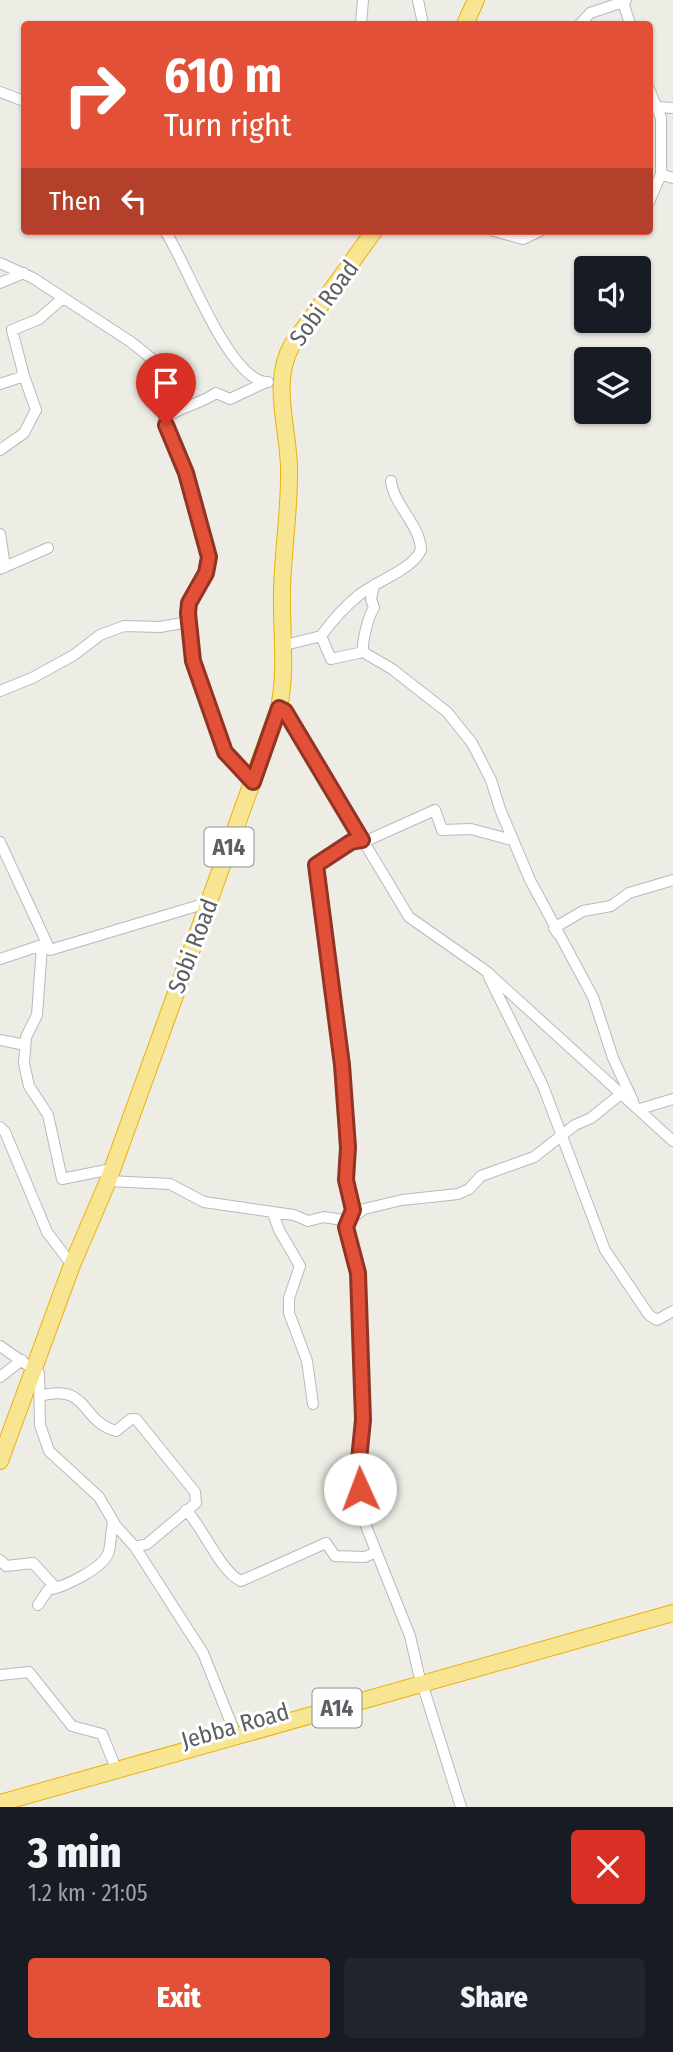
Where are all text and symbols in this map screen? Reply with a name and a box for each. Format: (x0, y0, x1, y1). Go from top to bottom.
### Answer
text: 610 m (164, 46, 282, 105)
icon: right (49, 49, 140, 140)
text: Turn right (164, 106, 291, 144)
icon: left (115, 182, 153, 220)
text: Then (49, 186, 101, 217)
street label: Sobi Road (284, 255, 364, 351)
map controls (574, 256, 651, 424)
button: sound (574, 256, 651, 333)
button: layers (574, 347, 651, 424)
pin (136, 353, 196, 425)
icon: arrive (147, 364, 185, 402)
road number: A14 (204, 828, 254, 866)
street label: Sobi Road (162, 895, 224, 997)
position arrow (323, 1452, 397, 1526)
road number: A14 (312, 1688, 362, 1728)
street label: Jebba Road (178, 1697, 292, 1755)
text: 3 min (28, 1828, 121, 1878)
button: close (571, 1830, 645, 1904)
text: 1.2 km · 21:05 (28, 1879, 148, 1907)
button: Exit (28, 1958, 330, 2038)
button: Share (344, 1958, 645, 2038)

